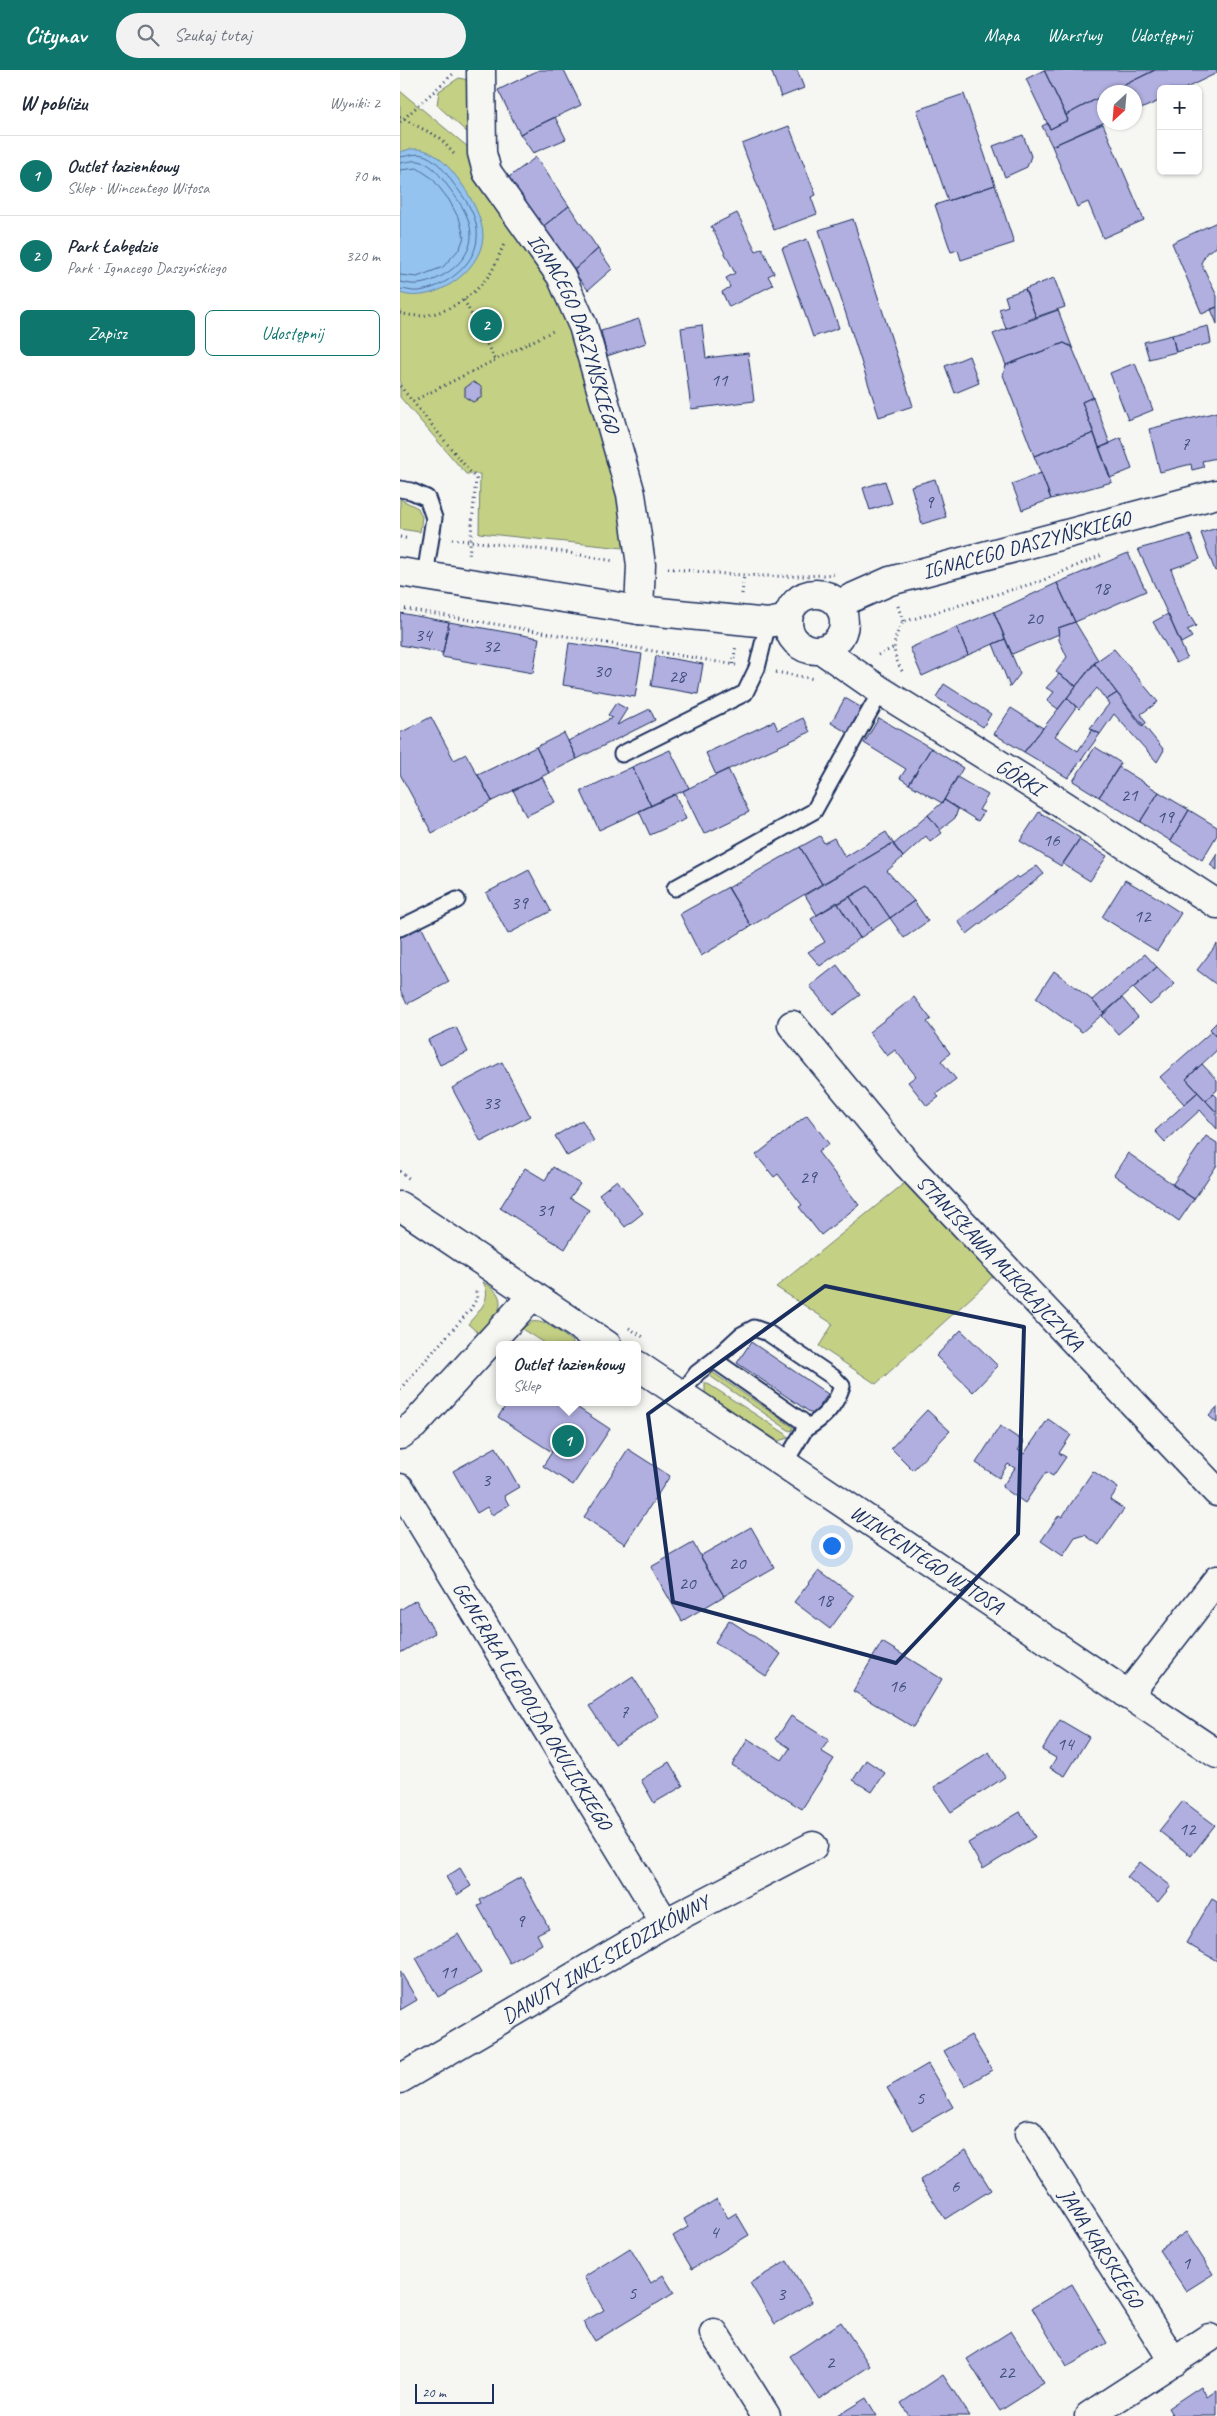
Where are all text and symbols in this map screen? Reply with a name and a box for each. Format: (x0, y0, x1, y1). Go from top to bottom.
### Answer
search box (116, 13, 466, 58)
text: Citynav (25, 20, 86, 50)
icon: search (134, 21, 162, 49)
text: Szukaj tutaj (174, 23, 252, 47)
text: Mapa (984, 24, 1019, 46)
text: Warstwy (1047, 24, 1102, 46)
text: Udostępnij (1130, 24, 1192, 46)
north arrow (1097, 85, 1142, 130)
map controls (1157, 85, 1202, 175)
button: + (1157, 85, 1202, 130)
text: W pobliżu (20, 90, 87, 116)
text: Wyniki: 2 (329, 93, 380, 113)
button: − (1157, 130, 1202, 175)
text: Outlet łazienkowy (67, 154, 178, 178)
text: 1 (32, 166, 40, 186)
text: 70 m (353, 166, 380, 186)
text: Sklep · Wincentego Witosa (67, 178, 209, 198)
street label: IGNACEGO DASZYŃSKIEGO (522, 228, 626, 438)
text: Park Łabędzie (67, 234, 157, 258)
text: 2 (32, 246, 40, 266)
text: 320 m (346, 246, 380, 266)
text: Park · Ignacego Daszyńskiego (67, 258, 226, 278)
pin: 2 (470, 306, 502, 344)
button: Zapisz (20, 310, 195, 356)
button: Udostępnij (205, 310, 380, 356)
house number: 11 (710, 368, 729, 392)
house number: 7 (1181, 432, 1191, 456)
house number: 9 (925, 490, 935, 514)
street label: IGNACEGO DASZYŃSKIEGO (920, 504, 1136, 585)
house number: 18 (1092, 576, 1112, 600)
house number: 20 (1025, 606, 1044, 630)
house number: 34 (414, 623, 434, 647)
house number: 32 (482, 634, 501, 658)
house number: 30 (593, 659, 612, 683)
house number: 28 (668, 664, 688, 688)
street label: GÓRKI (991, 753, 1052, 804)
house number: 21 (1120, 783, 1139, 807)
house number: 19 (1156, 805, 1175, 829)
house number: 16 (1042, 828, 1061, 852)
house number: 39 (510, 891, 529, 915)
house number: 12 (1133, 904, 1152, 928)
house number: 33 (482, 1091, 501, 1115)
house number: 29 (799, 1165, 818, 1189)
street label: STANISŁAWA MIKOŁAJCZYKA (911, 1169, 1090, 1356)
house number: 31 (536, 1198, 555, 1222)
popup (496, 1341, 641, 1406)
text: Outlet łazienkowy (513, 1352, 624, 1376)
text: Sklep (513, 1376, 541, 1396)
pin: 1 (552, 1422, 584, 1460)
house number: 3 (482, 1468, 492, 1492)
street label: WINCENTEGO WITOSA (846, 1499, 1009, 1621)
your location (819, 1533, 845, 1559)
house number: 20 (728, 1551, 747, 1575)
house number: 20 (678, 1571, 697, 1595)
street label: GENERAŁA LEOPOLDA OKULICKIEGO (447, 1577, 619, 1837)
house number: 18 (815, 1588, 835, 1612)
house number: 16 (888, 1674, 907, 1698)
house number: 7 (620, 1700, 630, 1724)
house number: 14 (1056, 1732, 1076, 1756)
house number: 12 (1178, 1817, 1197, 1841)
street label: DANUTY INKI-SIEDZIKÓWNY (497, 1888, 717, 2029)
house number: 9 (516, 1909, 526, 1933)
house number: 11 (439, 1960, 458, 1984)
house number: 5 (916, 2086, 926, 2110)
house number: 6 (951, 2174, 961, 2198)
street label: JANA KARSKIEGO (1053, 2182, 1150, 2315)
house number: 4 (710, 2220, 721, 2244)
house number: 1 (1182, 2251, 1192, 2275)
house number: 5 (628, 2281, 638, 2305)
house number: 3 (777, 2282, 787, 2306)
house number: 2 (826, 2350, 836, 2374)
house number: 22 (997, 2360, 1016, 2384)
scale bar (415, 2381, 494, 2404)
text: 20 m (422, 2384, 446, 2401)

